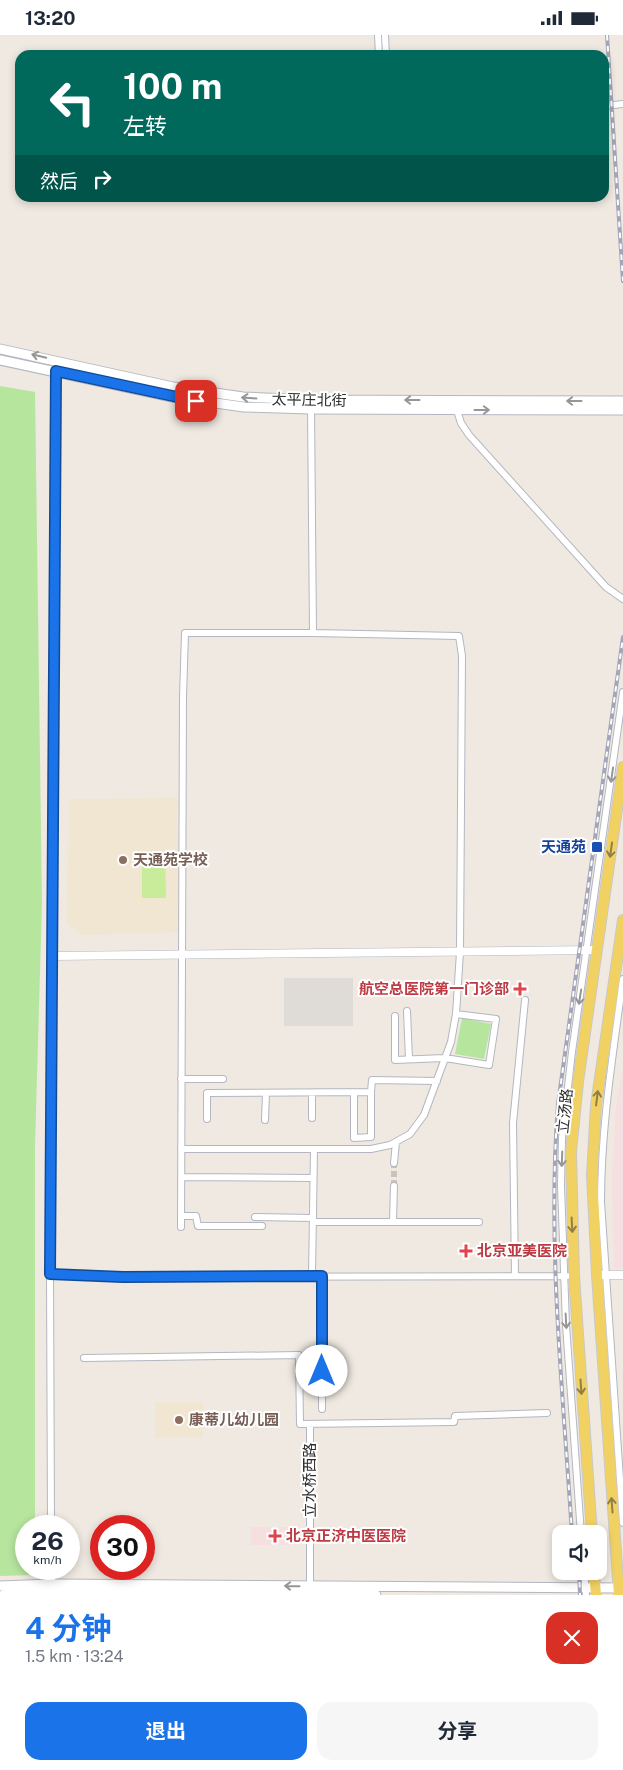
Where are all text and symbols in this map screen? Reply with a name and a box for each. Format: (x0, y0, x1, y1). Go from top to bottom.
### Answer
text: 13:20 (25, 7, 76, 29)
text: 100 m (123, 66, 222, 107)
icon: left (40, 70, 105, 135)
text: 左转 (123, 113, 167, 139)
icon: right (88, 165, 116, 193)
text: 然后 (40, 170, 78, 192)
one-way arrow (31, 351, 47, 360)
pin (175, 380, 217, 422)
icon: arrive (182, 387, 210, 415)
street label: 太平庄北街 (271, 390, 347, 409)
one-way arrow (242, 393, 258, 403)
one-way arrow (404, 395, 420, 405)
one-way arrow (567, 396, 583, 406)
one-way arrow (473, 405, 489, 415)
one-way arrow (606, 767, 616, 783)
place label: 天通苑 (541, 838, 586, 855)
marker: 天通苑 (590, 840, 604, 854)
one-way arrow (606, 841, 616, 857)
place label: 天通苑学校 (133, 851, 208, 868)
marker: 天通苑学校 (117, 854, 129, 866)
place label: 航空总医院第一门诊部 (359, 980, 509, 997)
marker: 航空总医院第一门诊部 (513, 982, 527, 996)
one-way arrow (574, 989, 584, 1005)
street label: 立汤路 (554, 1088, 575, 1134)
one-way arrow (593, 1091, 603, 1107)
one-way arrow (557, 1150, 566, 1166)
one-way arrow (567, 1216, 577, 1233)
place label: 北京亚美医院 (477, 1242, 567, 1259)
marker: 北京亚美医院 (459, 1244, 473, 1258)
one-way arrow (562, 1313, 571, 1329)
position arrow (295, 1344, 347, 1396)
one-way arrow (577, 1379, 586, 1395)
place label: 康蒂儿幼儿园 (189, 1411, 279, 1428)
marker: 康蒂儿幼儿园 (173, 1414, 185, 1426)
street label: 立水桥西路 (301, 1442, 318, 1518)
one-way arrow (608, 1497, 617, 1513)
speed limit sign: 30 (90, 1515, 155, 1580)
map controls (552, 1525, 607, 1580)
button: sound (552, 1525, 607, 1580)
text: 26 (31, 1526, 64, 1556)
place label: 北京正济中医医院 (286, 1527, 406, 1544)
marker: 北京正济中医医院 (268, 1529, 282, 1543)
text: km/h (33, 1553, 62, 1567)
one-way arrow (284, 1581, 300, 1591)
text: 4 分钟 (25, 1610, 111, 1646)
button: close (546, 1612, 598, 1664)
text: 1.5 km · 13:24 (25, 1647, 124, 1666)
button: 退出 (25, 1702, 307, 1760)
button: 分享 (317, 1702, 598, 1760)

